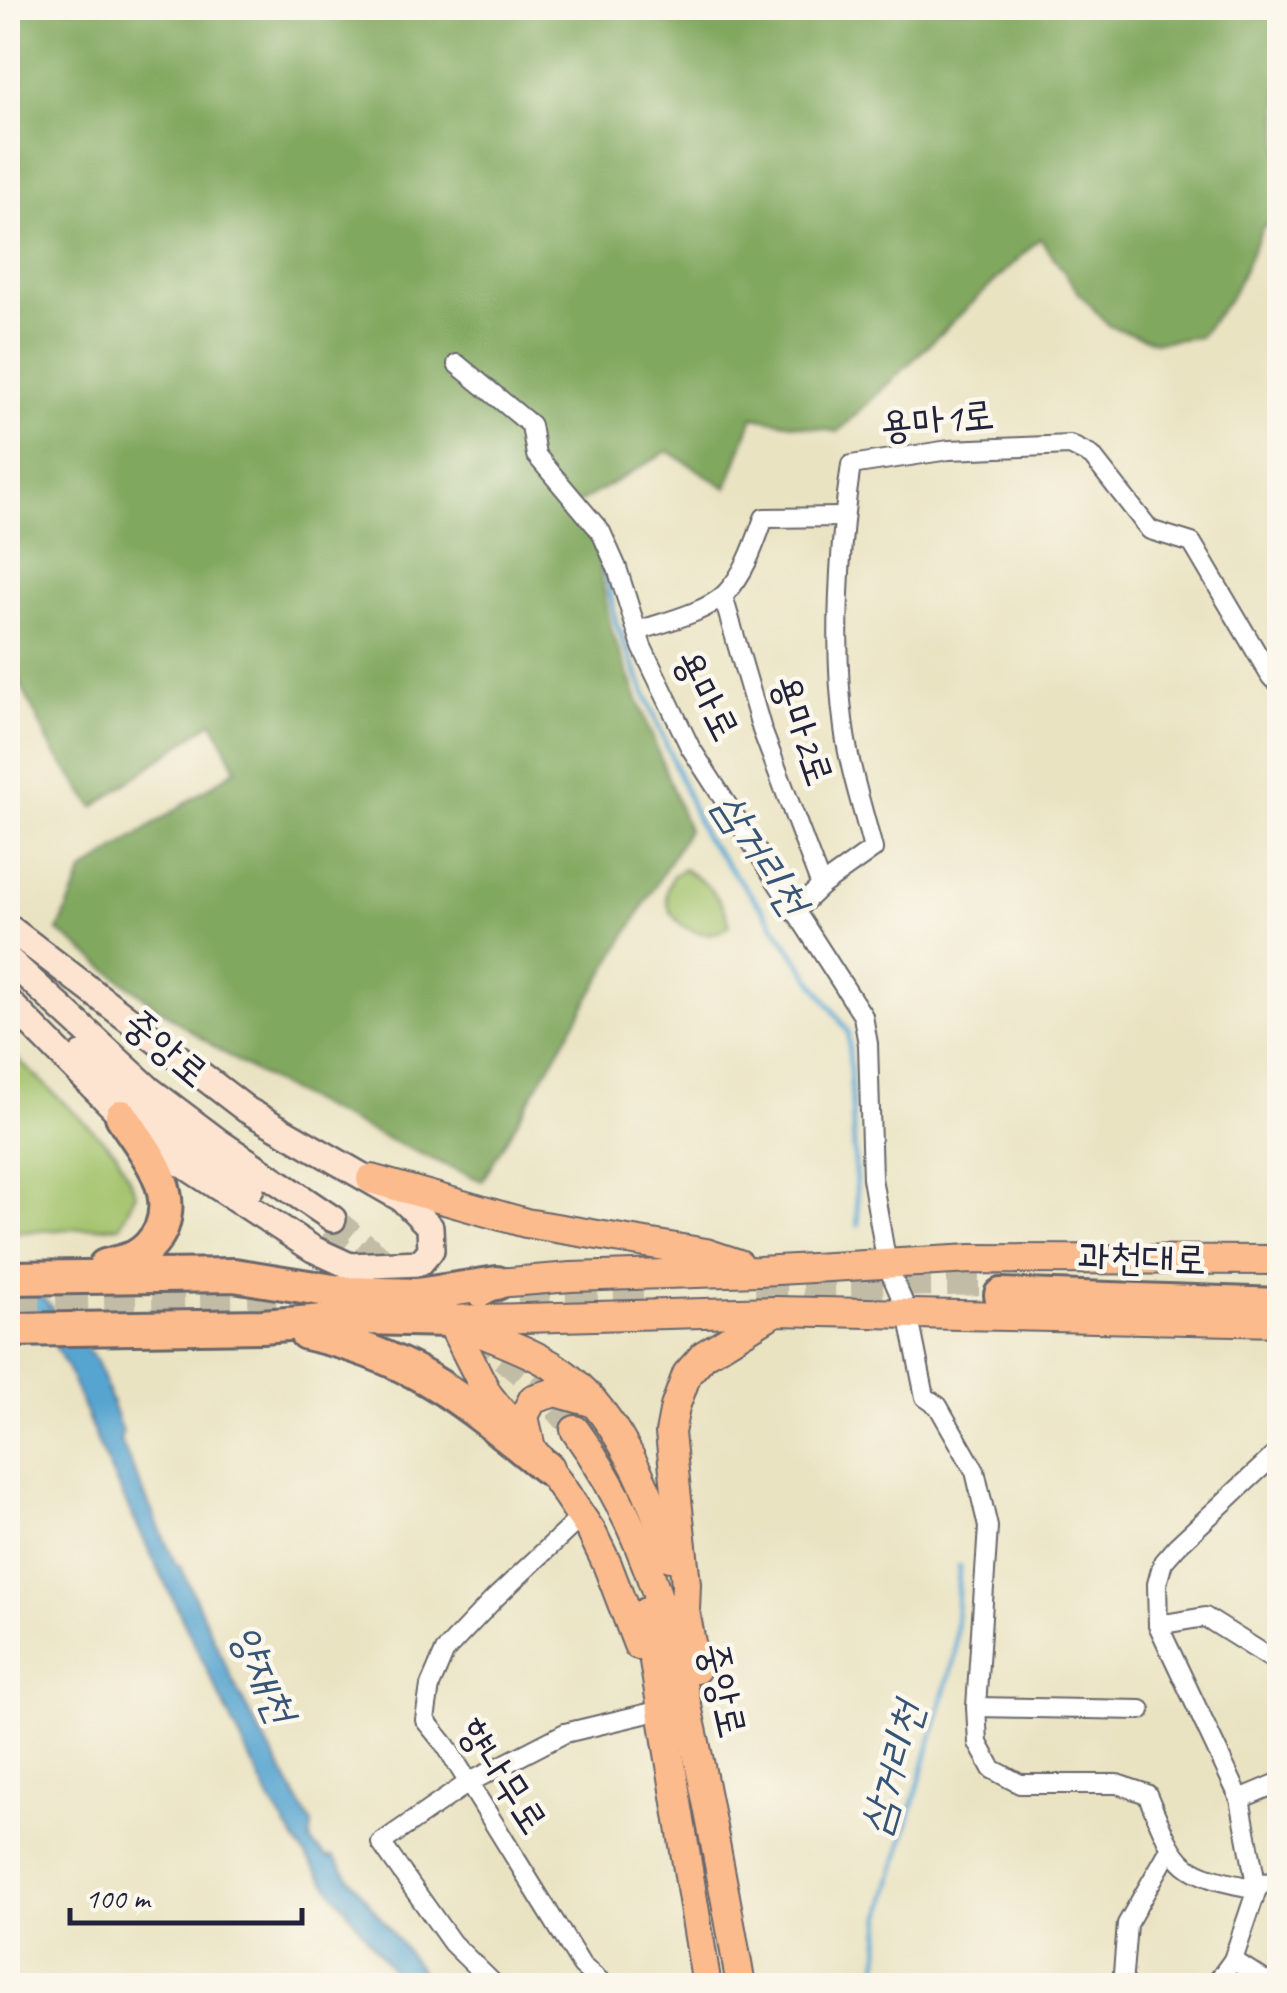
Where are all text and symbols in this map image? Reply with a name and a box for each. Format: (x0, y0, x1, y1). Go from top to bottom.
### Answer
street label: 용마1로 (877, 389, 997, 451)
street label: 용마로 (663, 641, 751, 749)
street label: 용마2로 (761, 668, 845, 792)
water label: 삼거리천 (702, 783, 822, 929)
street label: 중앙로 (113, 998, 219, 1098)
street label: 과천대로 (1077, 1231, 1207, 1285)
water label: 양재천 (218, 1617, 310, 1735)
street label: 중앙로 (688, 1637, 758, 1743)
water label: 삼거리천 (848, 1692, 937, 1840)
street label: 향나무로 (447, 1708, 559, 1844)
scale bar (70, 1863, 302, 1925)
text: 100 m (85, 1879, 152, 1917)

